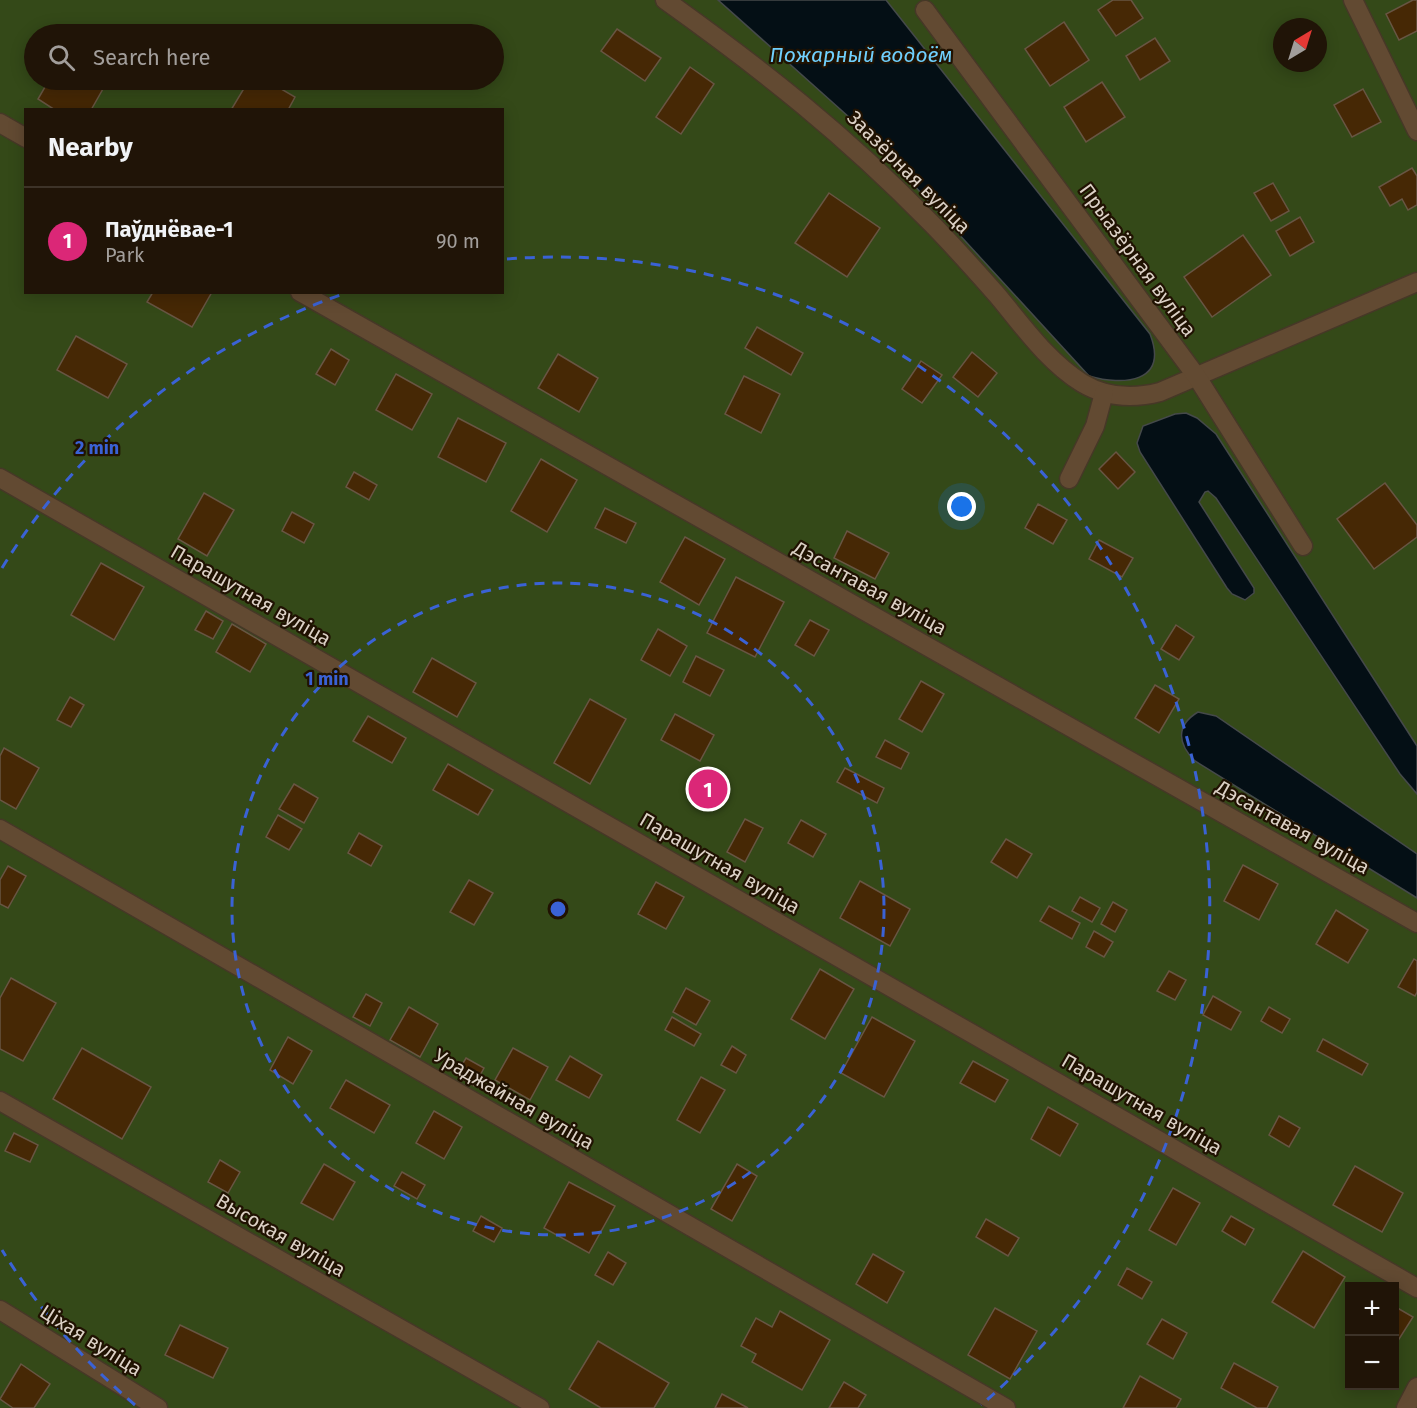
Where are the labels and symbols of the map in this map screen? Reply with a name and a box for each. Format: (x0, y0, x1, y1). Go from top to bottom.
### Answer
north arrow (1273, 18, 1327, 72)
water label: Пожарный водоём (770, 42, 952, 68)
street label: Заазёрная вуліца (842, 105, 976, 239)
street label: Прыазёрная вуліца (1074, 179, 1202, 341)
text: 2 min (75, 437, 119, 459)
your location (947, 492, 976, 521)
street label: Дэсантавая вуліца (788, 535, 951, 640)
street label: Парашутная вуліца (167, 539, 335, 651)
text: 1 min (305, 668, 349, 690)
pin: 1 (688, 766, 728, 812)
street label: Дэсантавая вуліца (1211, 774, 1374, 879)
street label: Парашутная вуліца (636, 807, 804, 919)
centre of rings (548, 899, 568, 919)
street label: Ураджайная вуліца (430, 1043, 598, 1155)
street label: Парашутная вуліца (1058, 1048, 1226, 1160)
street label: Высокая вуліца (212, 1188, 350, 1282)
street label: Ціхая вуліца (35, 1299, 147, 1381)

